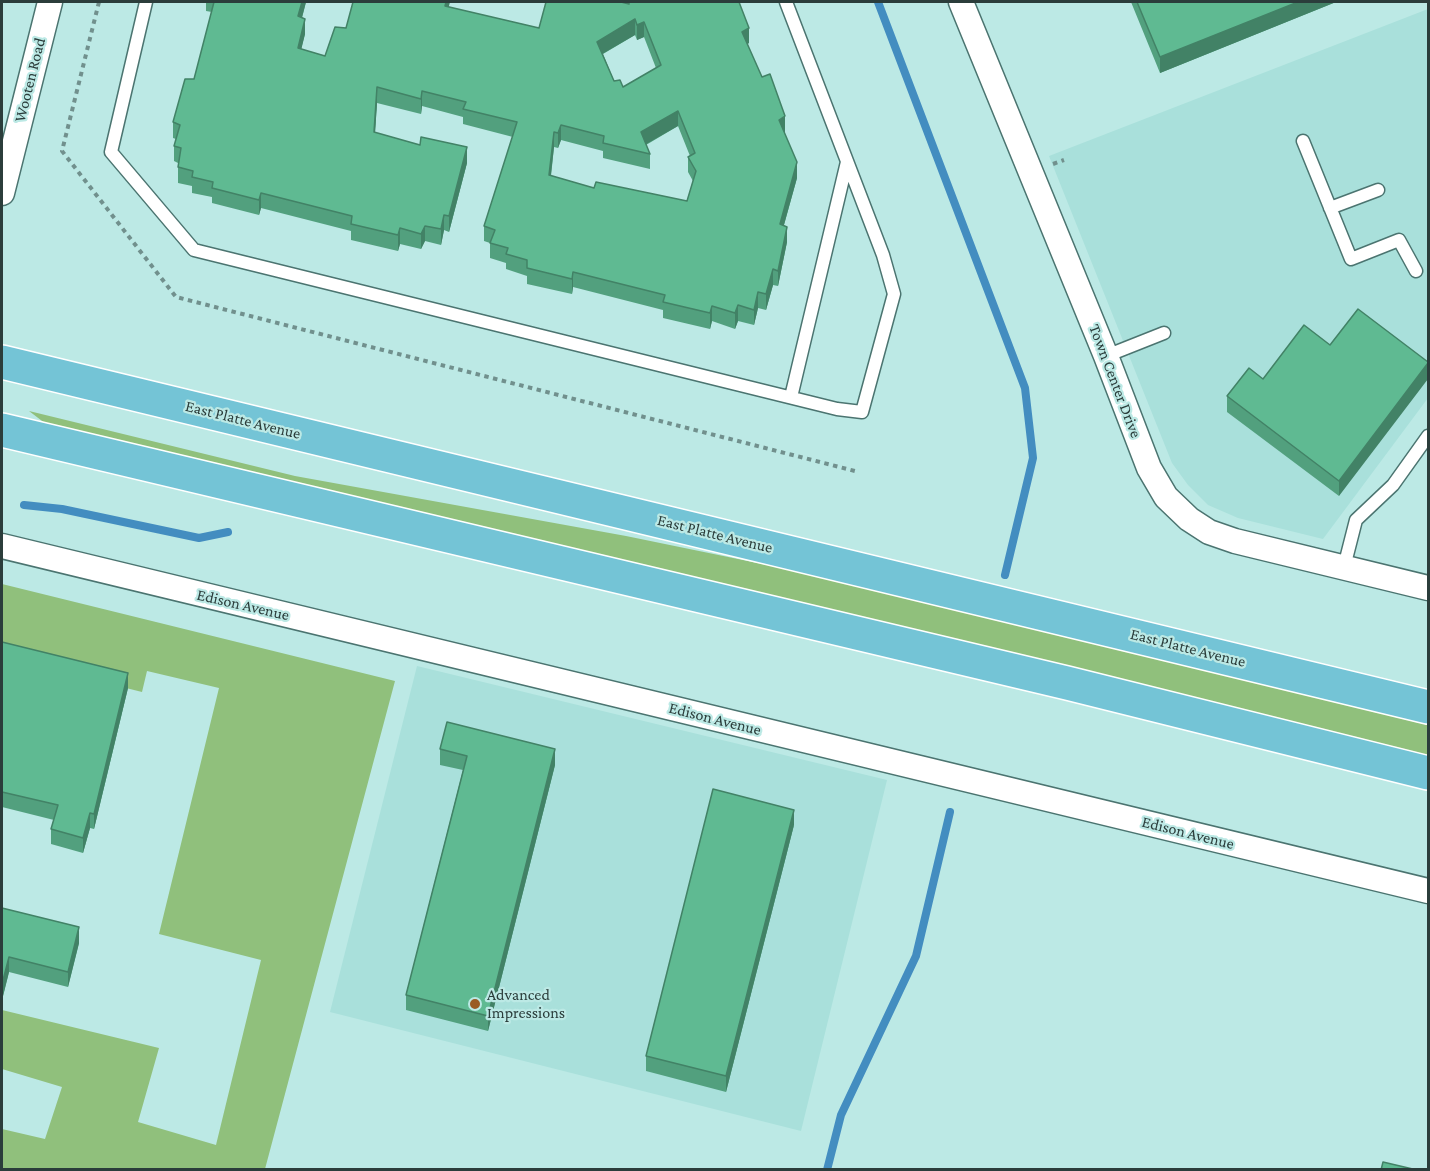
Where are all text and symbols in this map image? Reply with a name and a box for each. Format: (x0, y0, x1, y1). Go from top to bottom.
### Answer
street label: Wooten Road (10, 36, 50, 124)
street label: Town Center Drive (1085, 322, 1145, 440)
street label: East Platte Avenue (183, 396, 303, 444)
street label: East Platte Avenue (655, 510, 775, 558)
street label: Edison Avenue (195, 585, 291, 625)
street label: East Platte Avenue (1128, 624, 1248, 672)
street label: Edison Avenue (667, 698, 763, 740)
street label: Edison Avenue (1140, 812, 1236, 854)
place label: Advanced Impressions (487, 985, 565, 1023)
marker: Advanced Impressions (468, 997, 482, 1011)

